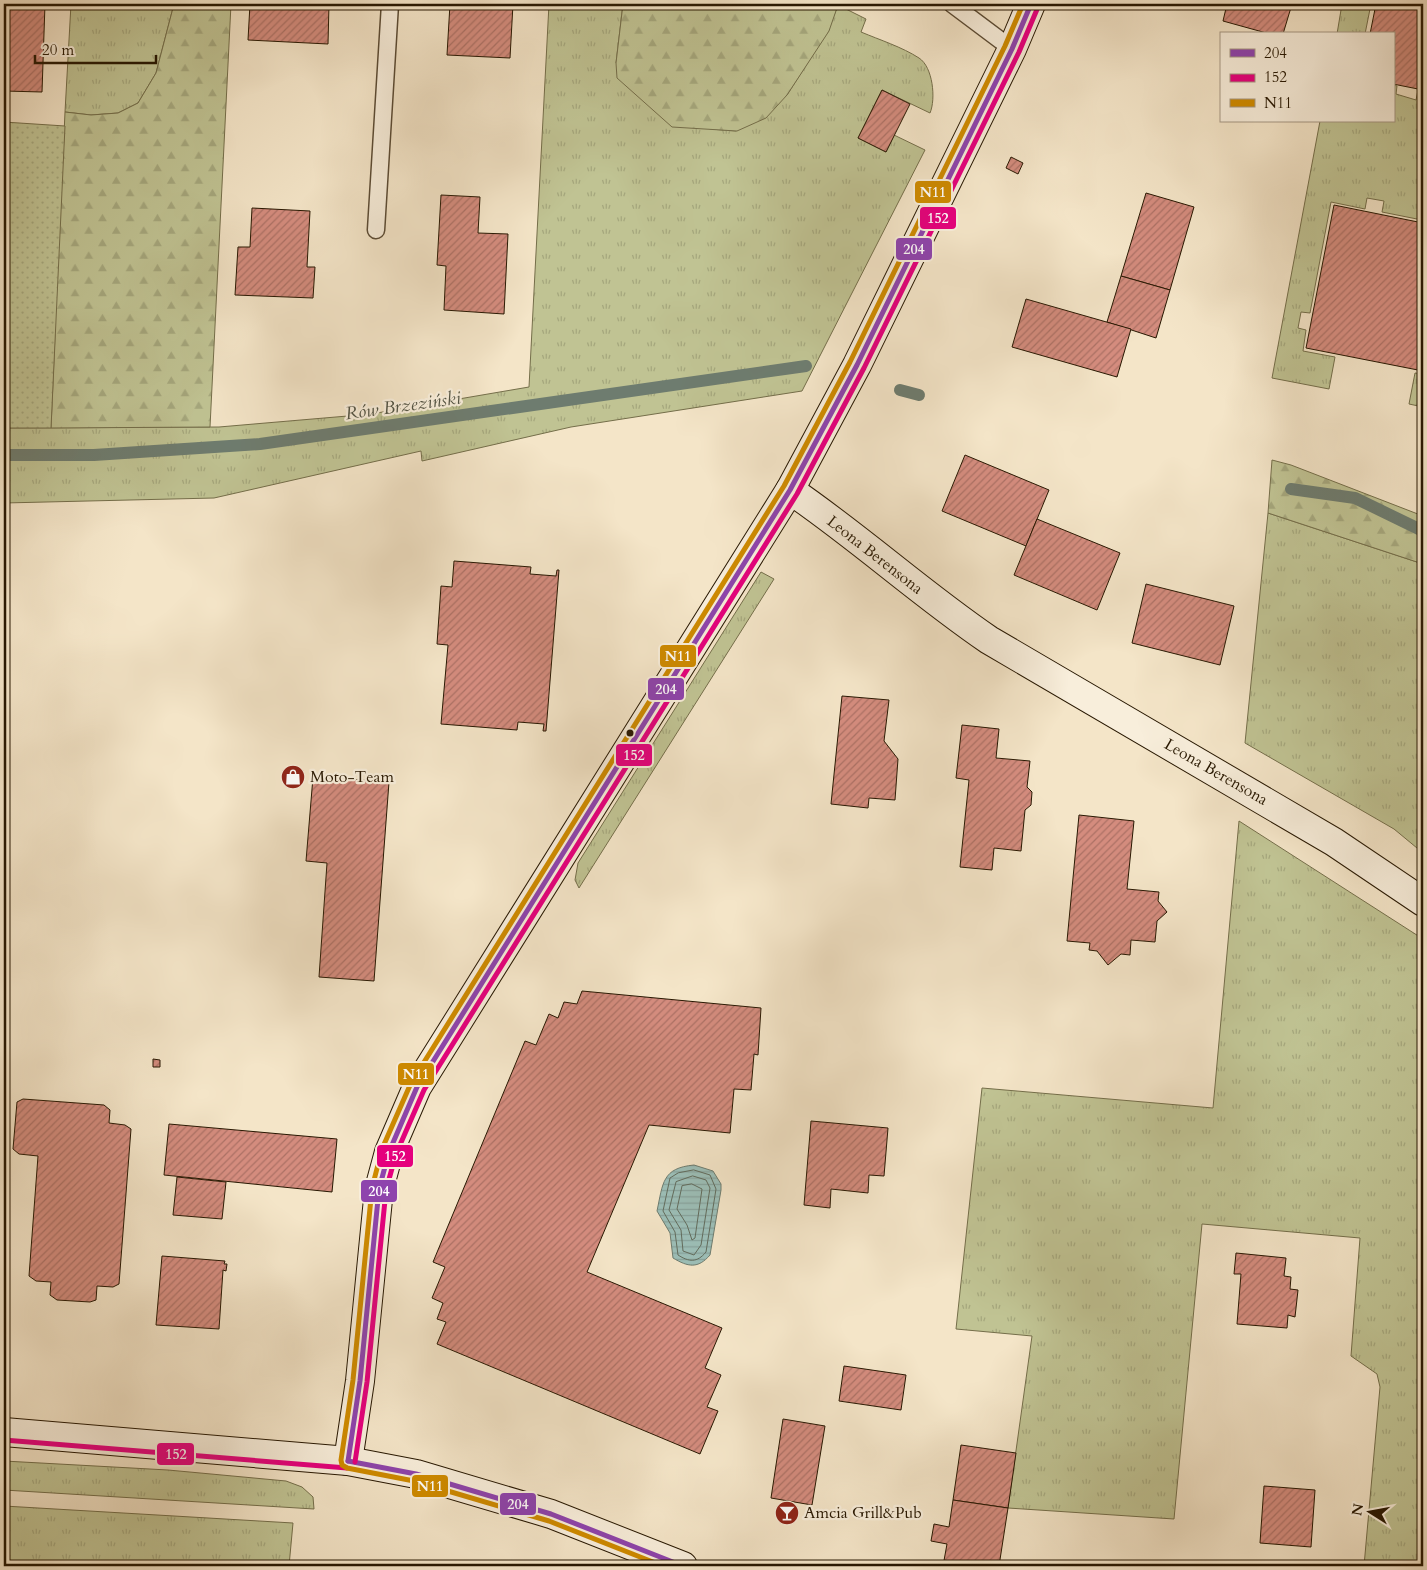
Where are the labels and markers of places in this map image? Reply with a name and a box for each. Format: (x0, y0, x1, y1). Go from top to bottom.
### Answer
unlabelled marker (625, 728, 635, 738)
shop icon: Moto-Team (280, 764, 306, 790)
place label: Moto-Team (310, 766, 394, 788)
bar icon: Amcia Grill&Pub (774, 1500, 800, 1526)
place label: Amcia Grill&Pub (804, 1502, 922, 1524)

